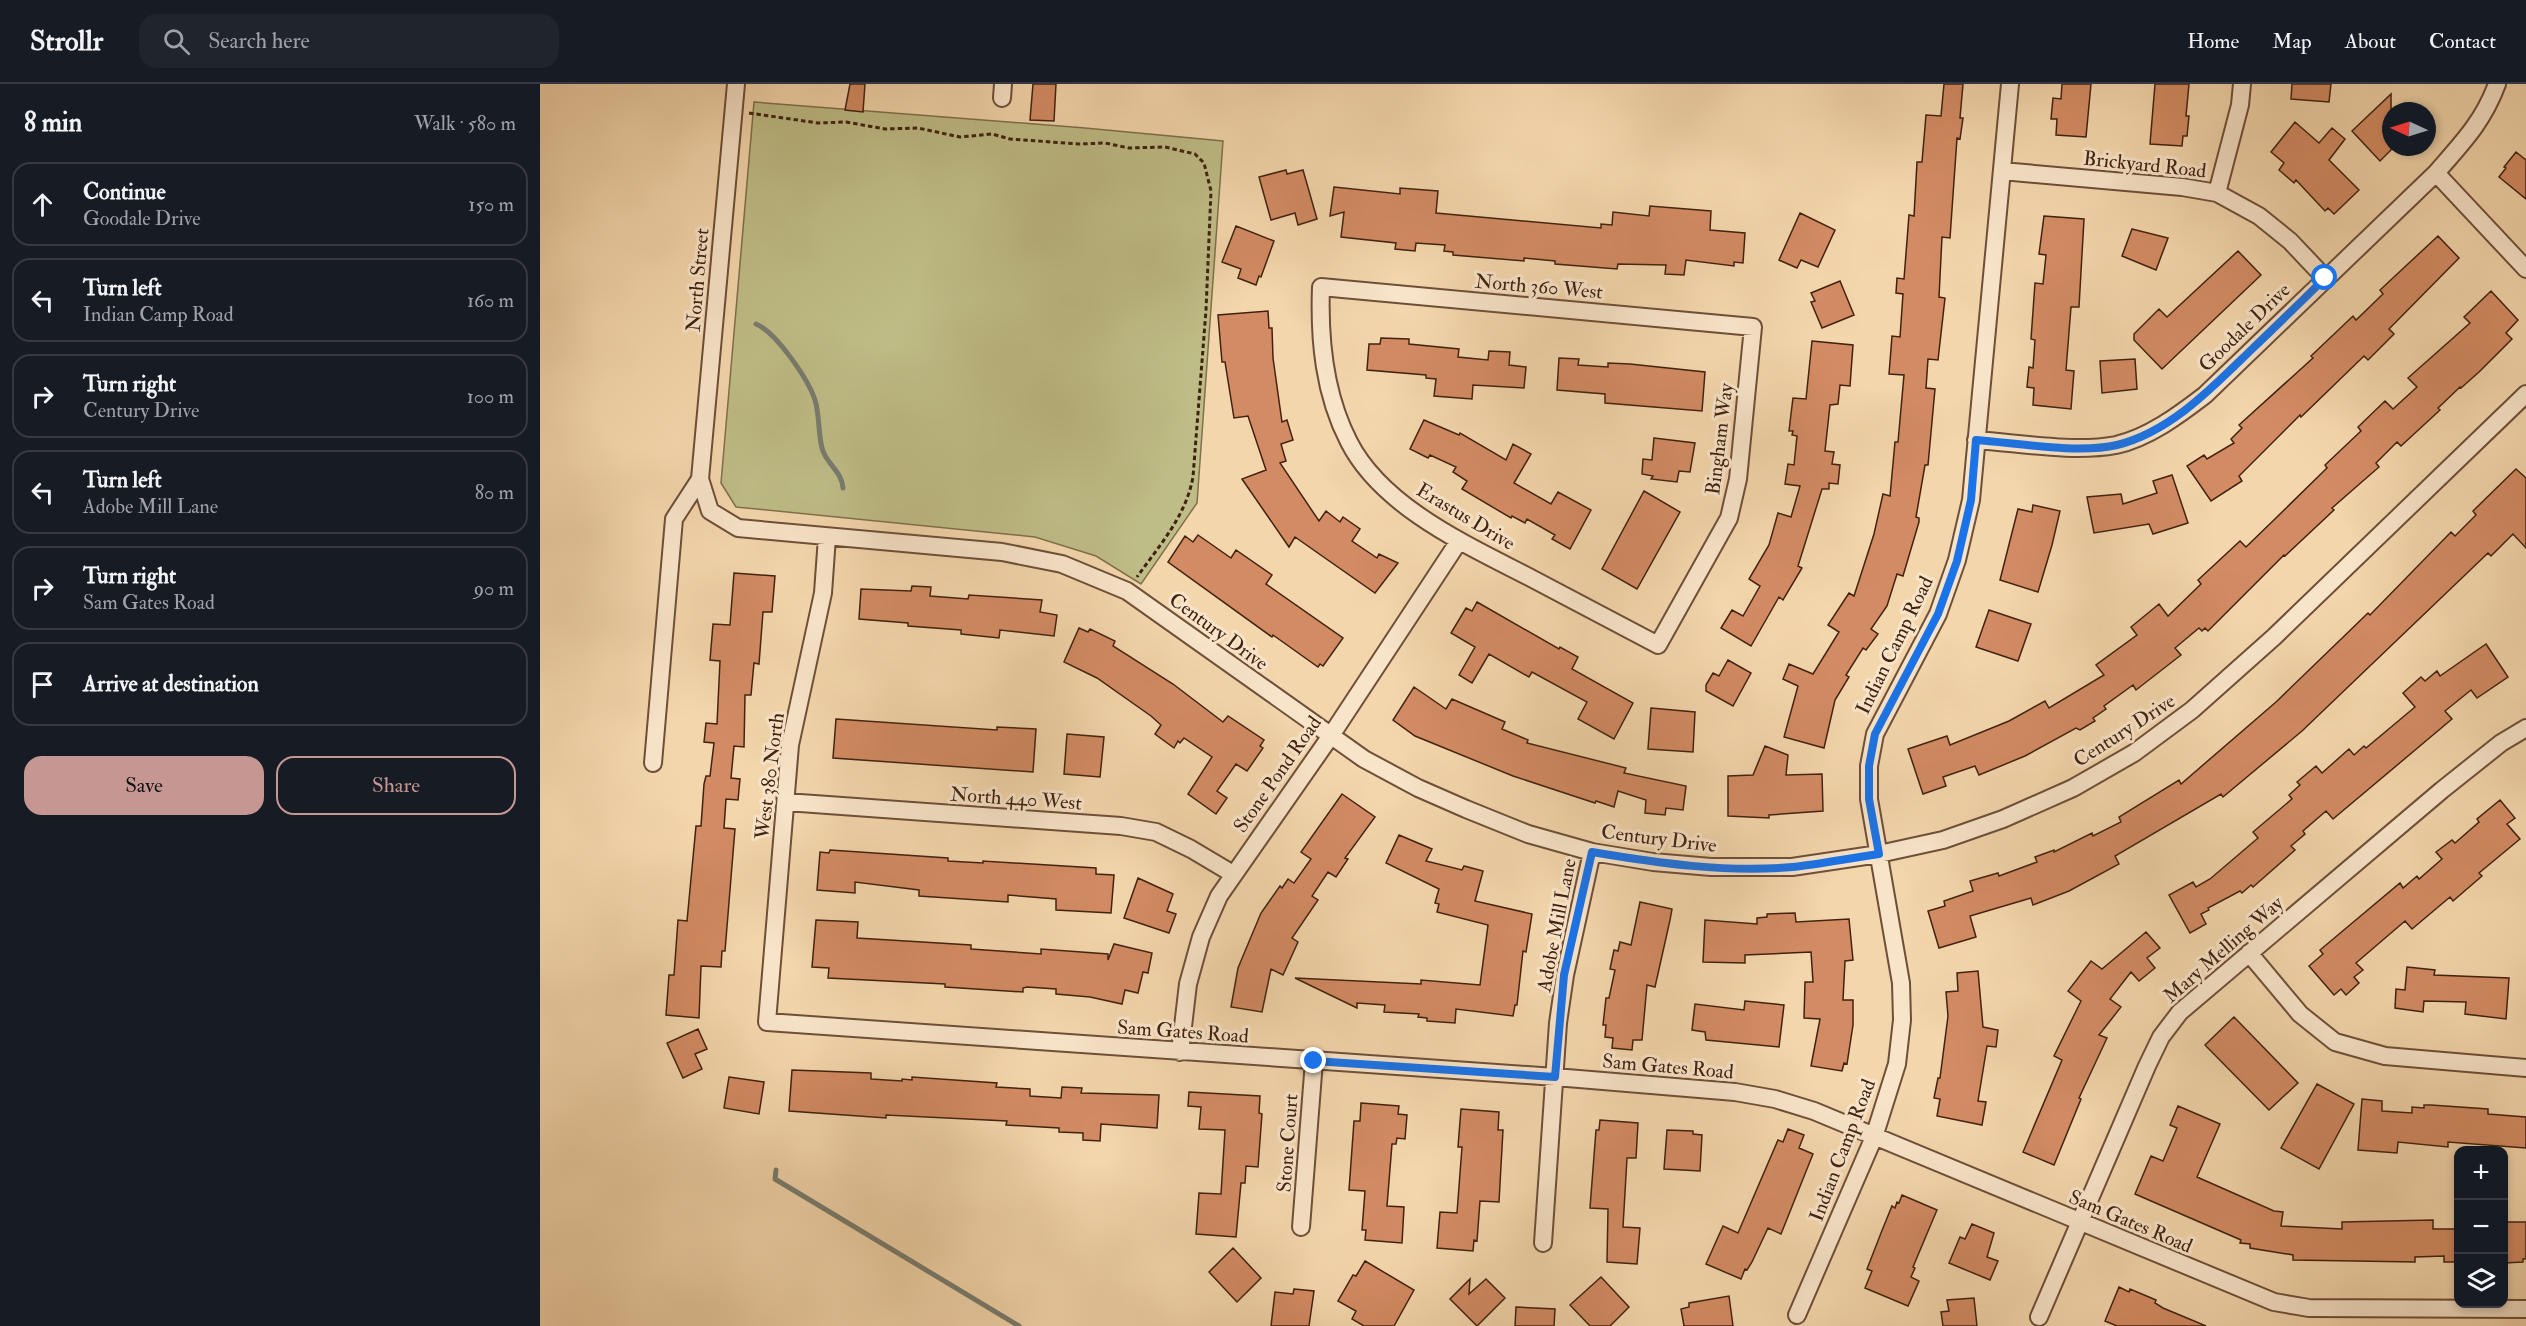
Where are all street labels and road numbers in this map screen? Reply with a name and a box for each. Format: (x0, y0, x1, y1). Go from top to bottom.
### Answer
street label: Brickyard Road (2082, 146, 2208, 183)
street label: North Street (681, 227, 715, 333)
street label: North 360 West (1474, 268, 1604, 305)
street label: Goodale Drive (2193, 278, 2295, 377)
street label: Bingham Way (1700, 381, 1739, 496)
street label: Erastus Drive (1412, 477, 1520, 556)
street label: Indian Camp Road (1850, 572, 1940, 719)
street label: Century Drive (1164, 587, 1273, 676)
street label: Century Drive (2069, 688, 2180, 773)
street label: West 380 North (749, 711, 790, 842)
street label: Stone Pond Road (1228, 711, 1327, 838)
street label: North 440 West (949, 781, 1083, 816)
street label: Century Drive (1600, 819, 1718, 858)
street label: Adobe Mill Lane (1531, 856, 1582, 995)
street label: Mary Melling Way (2158, 890, 2289, 1008)
street label: Sam Gates Road (1116, 1014, 1250, 1049)
street label: Sam Gates Road (1601, 1048, 1735, 1085)
street label: Indian Camp Road (1804, 1075, 1882, 1225)
street label: Stone Court (1272, 1092, 1303, 1193)
street label: Sam Gates Road (2065, 1184, 2196, 1259)

